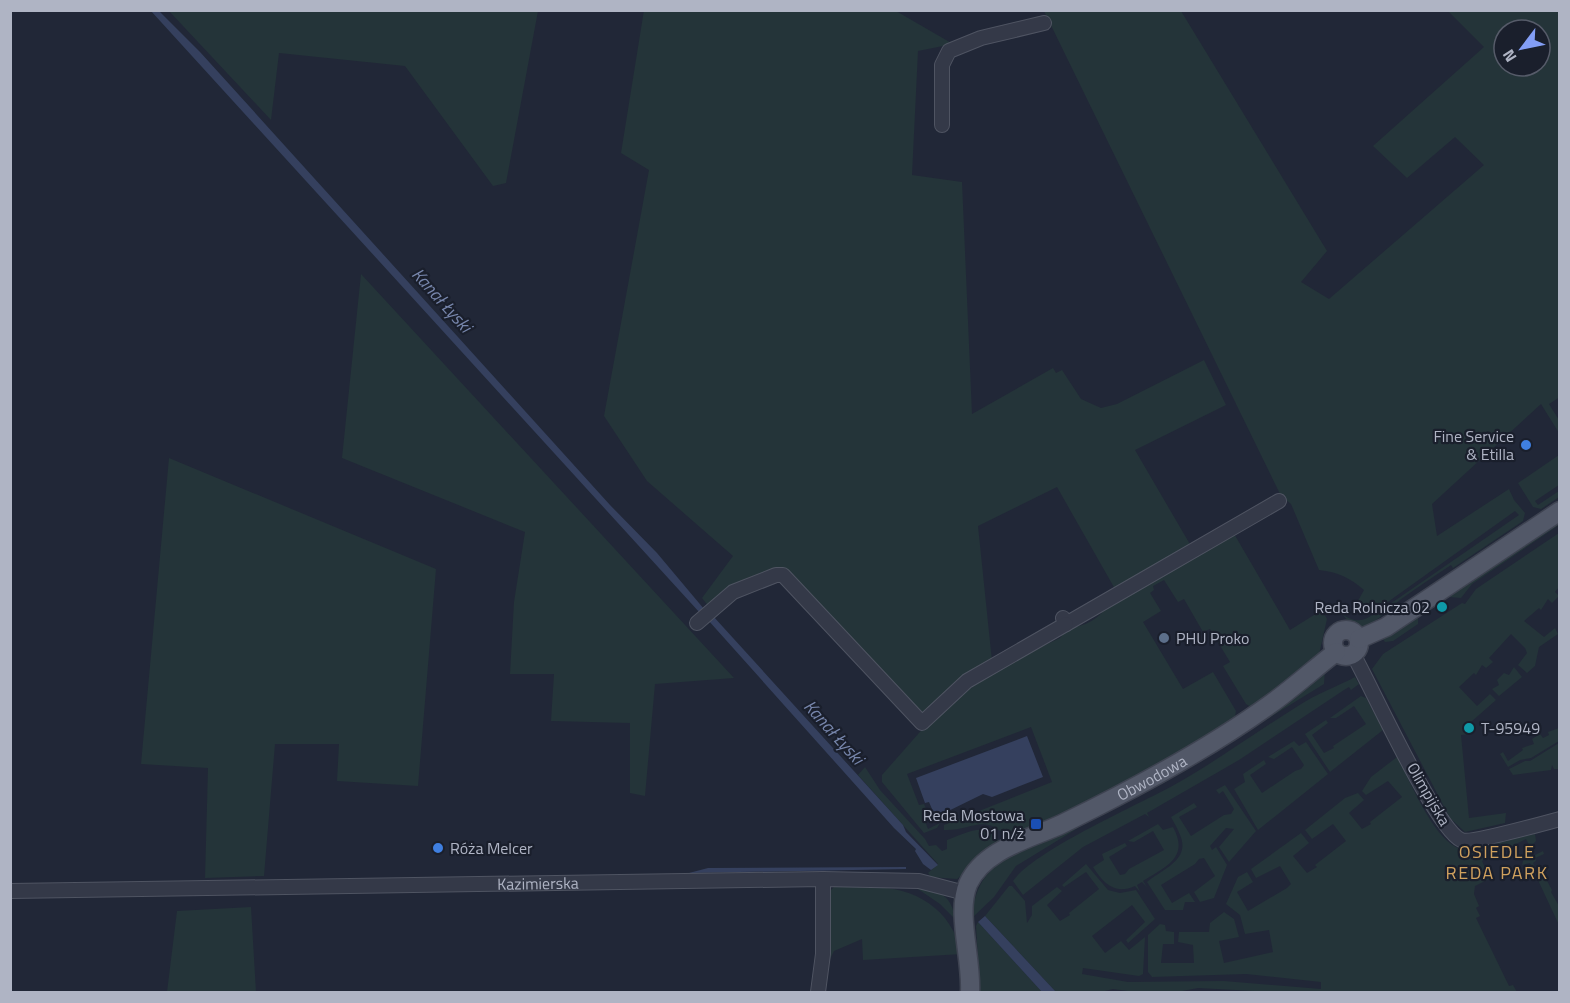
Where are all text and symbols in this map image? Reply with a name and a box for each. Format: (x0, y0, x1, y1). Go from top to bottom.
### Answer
north arrow (1492, 18, 1552, 78)
text: N (1496, 45, 1522, 67)
water label: Kanał Łyski (405, 262, 480, 340)
place label: Fine Service & Etilla (1433, 424, 1514, 466)
marker: Fine Service & Etilla (1519, 438, 1533, 452)
place label: Reda Rolnicza 02 (1315, 595, 1430, 619)
marker: Reda Rolnicza 02 (1435, 600, 1449, 614)
place label: PHU Proko (1176, 626, 1249, 650)
marker: PHU Proko (1157, 631, 1171, 645)
water label: Kanał Łyski (797, 694, 872, 772)
place label: T-95949 (1481, 716, 1540, 740)
marker: T-95949 (1462, 721, 1476, 735)
street label: Obwodowa (1112, 749, 1191, 807)
street label: Olimpijska (1401, 758, 1457, 830)
place label: Reda Mostowa 01 n/ż (923, 803, 1024, 845)
marker: Reda Mostowa 01 n/ż (1029, 817, 1043, 831)
place label: Róża Melcer (450, 836, 533, 860)
district label: OSIEDLE REDA PARK (1446, 838, 1548, 886)
marker: Róża Melcer (431, 841, 445, 855)
street label: Kazimierska (497, 871, 579, 896)

